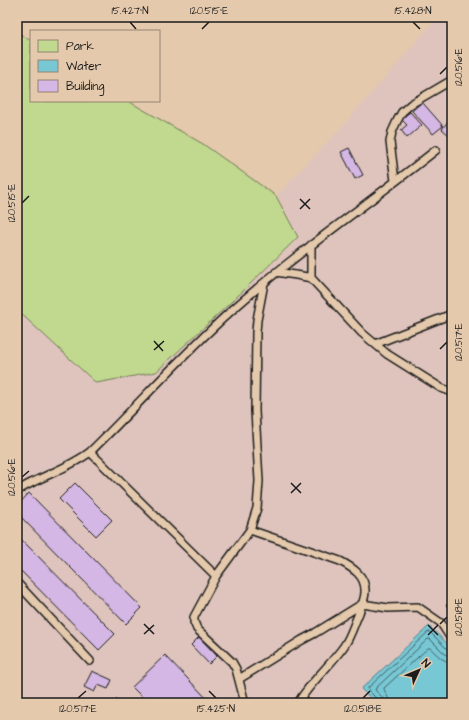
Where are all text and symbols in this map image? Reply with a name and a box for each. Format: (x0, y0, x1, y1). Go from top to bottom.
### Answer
text: 15.427°N (112, 4, 148, 18)
text: 120.515°E (190, 4, 228, 18)
text: 15.428°N (394, 4, 432, 18)
legend (30, 30, 160, 102)
text: Park (66, 38, 94, 55)
text: 120.516°E (452, 48, 466, 86)
text: Water (66, 58, 102, 75)
text: Building (66, 78, 104, 96)
text: 120.515°E (5, 184, 19, 222)
text: 120.517°E (452, 323, 466, 361)
text: 120.516°E (5, 458, 19, 496)
text: 120.518°E (452, 598, 466, 636)
north arrow (399, 650, 439, 690)
text: N (418, 656, 434, 671)
text: 120.517°E (59, 702, 97, 716)
text: 15.425°N (197, 702, 235, 716)
text: 120.518°E (344, 702, 382, 716)

